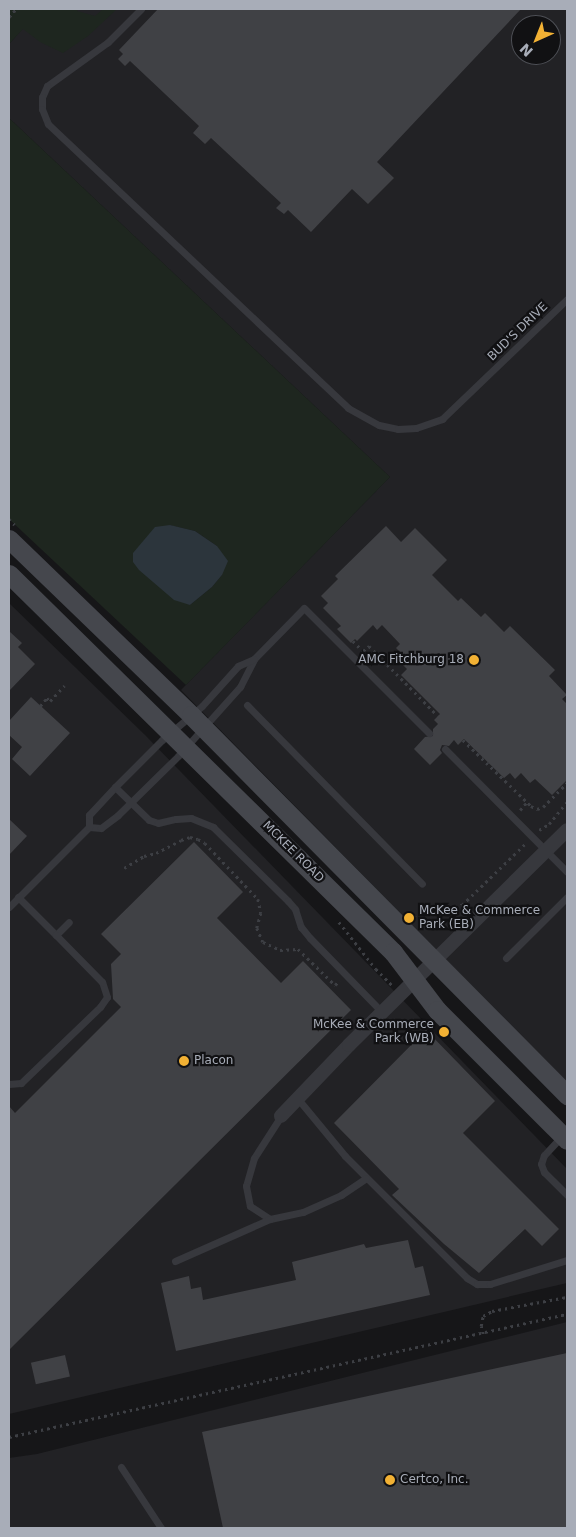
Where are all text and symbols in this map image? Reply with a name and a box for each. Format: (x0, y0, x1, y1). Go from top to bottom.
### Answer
north arrow (511, 15, 561, 65)
text: N (517, 40, 536, 60)
street label: BUD'S DRIVE (485, 300, 551, 364)
place label: AMC Fitchburg 18 (358, 653, 464, 667)
marker: AMC Fitchburg 18 (468, 654, 480, 666)
street label: MCKEE ROAD (259, 818, 327, 886)
place label: McKee & Commerce Park (EB) (419, 904, 540, 932)
marker: McKee & Commerce Park (EB) (403, 912, 415, 924)
place label: McKee & Commerce Park (WB) (313, 1018, 434, 1046)
marker: McKee & Commerce Park (WB) (438, 1026, 450, 1038)
place label: Placon (194, 1054, 233, 1068)
marker: Placon (178, 1055, 190, 1067)
place label: Certco, Inc. (400, 1473, 469, 1487)
marker: Certco, Inc. (384, 1474, 396, 1486)

